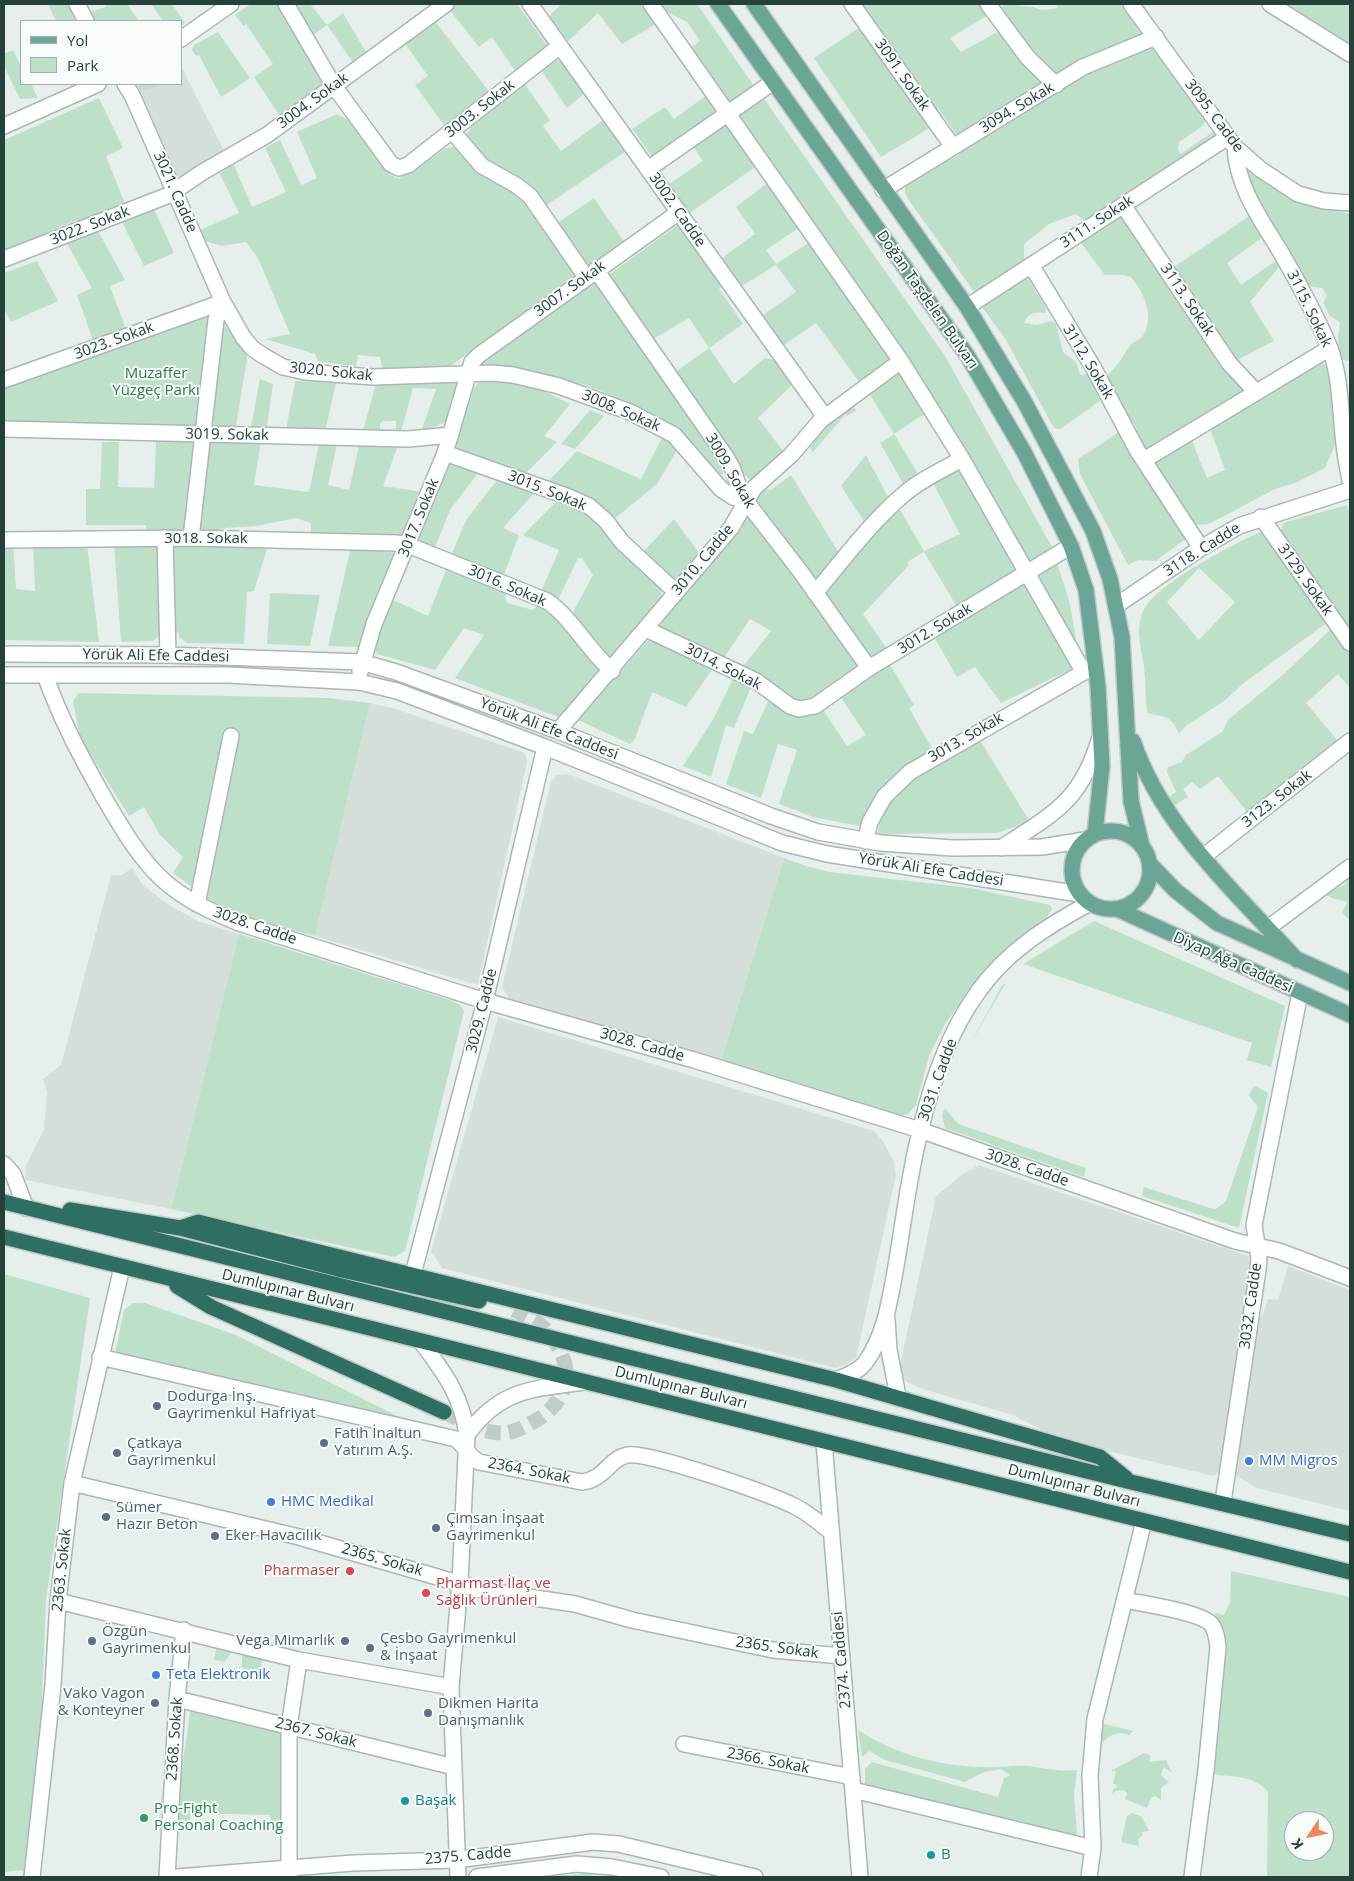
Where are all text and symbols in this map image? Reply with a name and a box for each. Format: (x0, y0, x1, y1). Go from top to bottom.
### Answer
legend (20, 20, 182, 85)
text: Yol (67, 30, 88, 50)
street label: 3091. Sokak (871, 36, 933, 114)
text: Park (67, 55, 98, 75)
street label: 3004. Sokak (274, 69, 352, 133)
street label: 3003. Sokak (442, 76, 518, 142)
street label: 3095. Cadde (1181, 76, 1247, 156)
street label: 3094. Sokak (977, 79, 1057, 137)
street label: 3021. Cadde (149, 149, 201, 235)
street label: 3002. Cadde (645, 169, 709, 251)
street label: 3111. Sokak (1057, 192, 1137, 252)
street label: 3022. Sokak (48, 203, 132, 249)
street label: Doğan Taşdelen Bulvarı (872, 227, 982, 373)
street label: 3007. Sokak (531, 257, 609, 321)
street label: 3113. Sokak (1156, 260, 1218, 340)
street label: 3115. Sokak (1283, 268, 1335, 350)
street label: 3023. Sokak (72, 318, 156, 364)
street label: 3112. Sokak (1059, 322, 1117, 402)
street label: 3020. Sokak (289, 359, 373, 385)
park label: Muzaffer Yüzgeç Parkı (112, 365, 200, 400)
street label: 3008. Sokak (579, 386, 663, 436)
street label: 3019. Sokak (185, 425, 269, 445)
street label: 3009. Sokak (701, 430, 759, 512)
street label: 3015. Sokak (505, 467, 589, 515)
street label: 3017. Sokak (395, 476, 443, 560)
street label: 3118. Cadde (1160, 519, 1244, 581)
street label: 3010. Cadde (668, 521, 738, 599)
street label: 3018. Sokak (164, 530, 248, 548)
street label: 3129. Sokak (1274, 541, 1336, 619)
street label: 3016. Sokak (465, 561, 549, 611)
street label: 3012. Sokak (895, 600, 975, 658)
street label: 3014. Sokak (682, 640, 764, 694)
street label: Yörük Ali Efe Caddesi (83, 646, 229, 666)
street label: Yörük Ali Efe Caddesi (477, 694, 621, 764)
street label: 3013. Sokak (925, 709, 1007, 767)
street label: 3123. Sokak (1239, 766, 1315, 832)
street label: Yörük Ali Efe Caddesi (857, 850, 1005, 890)
street label: 3028. Cadde (211, 903, 299, 949)
street label: Diyap Ağa Caddesi (1170, 929, 1296, 997)
street label: 3029. Cadde (463, 967, 501, 1055)
street label: 3028. Cadde (598, 1024, 686, 1066)
street label: 3031. Cadde (915, 1036, 961, 1124)
street label: 3028. Cadde (983, 1145, 1071, 1191)
street label: 3032. Cadde (1236, 1262, 1266, 1350)
street label: Dumlupınar Bulvarı (220, 1266, 356, 1316)
street label: Dumlupınar Bulvarı (613, 1363, 749, 1413)
place label: Dodurga İnş. Gayrimenkul Hafriyat (167, 1388, 315, 1423)
marker: Dodurga İnş. Gayrimenkul Hafriyat (151, 1400, 163, 1412)
place label: Fatih İnaltun Yatırım A.Ş. (334, 1425, 422, 1460)
place label: Çatkaya Gayrimenkul (127, 1435, 216, 1470)
marker: Fatih İnaltun Yatırım A.Ş. (318, 1437, 330, 1449)
marker: Çatkaya Gayrimenkul (111, 1447, 123, 1459)
place label: MM Migros (1259, 1452, 1338, 1470)
street label: 2364. Sokak (486, 1454, 572, 1488)
marker: MM Migros (1243, 1455, 1255, 1467)
street label: Dumlupınar Bulvarı (1006, 1461, 1142, 1511)
place label: HMC Medikal (281, 1493, 374, 1511)
marker: HMC Medikal (265, 1496, 277, 1508)
place label: Sümer Hazır Beton (116, 1499, 198, 1534)
place label: Çimsan İnşaat Gayrimenkul (446, 1510, 544, 1545)
marker: Sümer Hazır Beton (100, 1511, 112, 1523)
marker: Çimsan İnşaat Gayrimenkul (430, 1522, 442, 1534)
place label: Eker Havacılık (225, 1527, 321, 1545)
street label: 2363. Sokak (49, 1528, 75, 1612)
marker: Eker Havacılık (209, 1530, 221, 1542)
street label: 2365. Sokak (339, 1540, 425, 1580)
place label: Pharmaser (263, 1562, 340, 1580)
marker: Pharmaser (344, 1565, 356, 1577)
place label: Pharmast İlaç ve Sağlık Ürünleri (436, 1575, 551, 1610)
marker: Pharmast İlaç ve Sağlık Ürünleri (420, 1587, 432, 1599)
street label: 2374. Caddesi (829, 1611, 855, 1709)
place label: Özgün Gayrimenkul (102, 1623, 191, 1658)
place label: Çesbo Gayrimenkul & İnşaat (380, 1630, 516, 1665)
place label: Vega Mimarlık (236, 1632, 335, 1650)
street label: 2365. Sokak (734, 1633, 820, 1663)
marker: Özgün Gayrimenkul (86, 1635, 98, 1647)
marker: Vega Mimarlık (339, 1635, 351, 1647)
marker: Çesbo Gayrimenkul & İnşaat (364, 1642, 376, 1654)
place label: Teta Elektronik (166, 1666, 270, 1684)
marker: Teta Elektronik (150, 1669, 162, 1681)
place label: Vako Vagon & Konteyner (58, 1685, 145, 1720)
place label: Dikmen Harita Danışmanlık (438, 1695, 539, 1730)
marker: Vako Vagon & Konteyner (149, 1697, 161, 1709)
street label: 2368. Sokak (163, 1697, 187, 1781)
marker: Dikmen Harita Danışmanlık (422, 1707, 434, 1719)
street label: 2367. Sokak (273, 1714, 359, 1752)
street label: 2366. Sokak (725, 1744, 811, 1778)
place label: Başak (415, 1792, 456, 1810)
marker: Başak (399, 1795, 411, 1807)
place label: Pro-Fight Personal Coaching (154, 1800, 283, 1835)
north arrow (1284, 1811, 1334, 1861)
marker: Pro-Fight Personal Coaching (138, 1812, 150, 1824)
text: K (1287, 1835, 1307, 1853)
street label: 2375. Cadde (424, 1843, 512, 1869)
place label: B (941, 1846, 951, 1864)
marker: B (925, 1849, 937, 1861)

